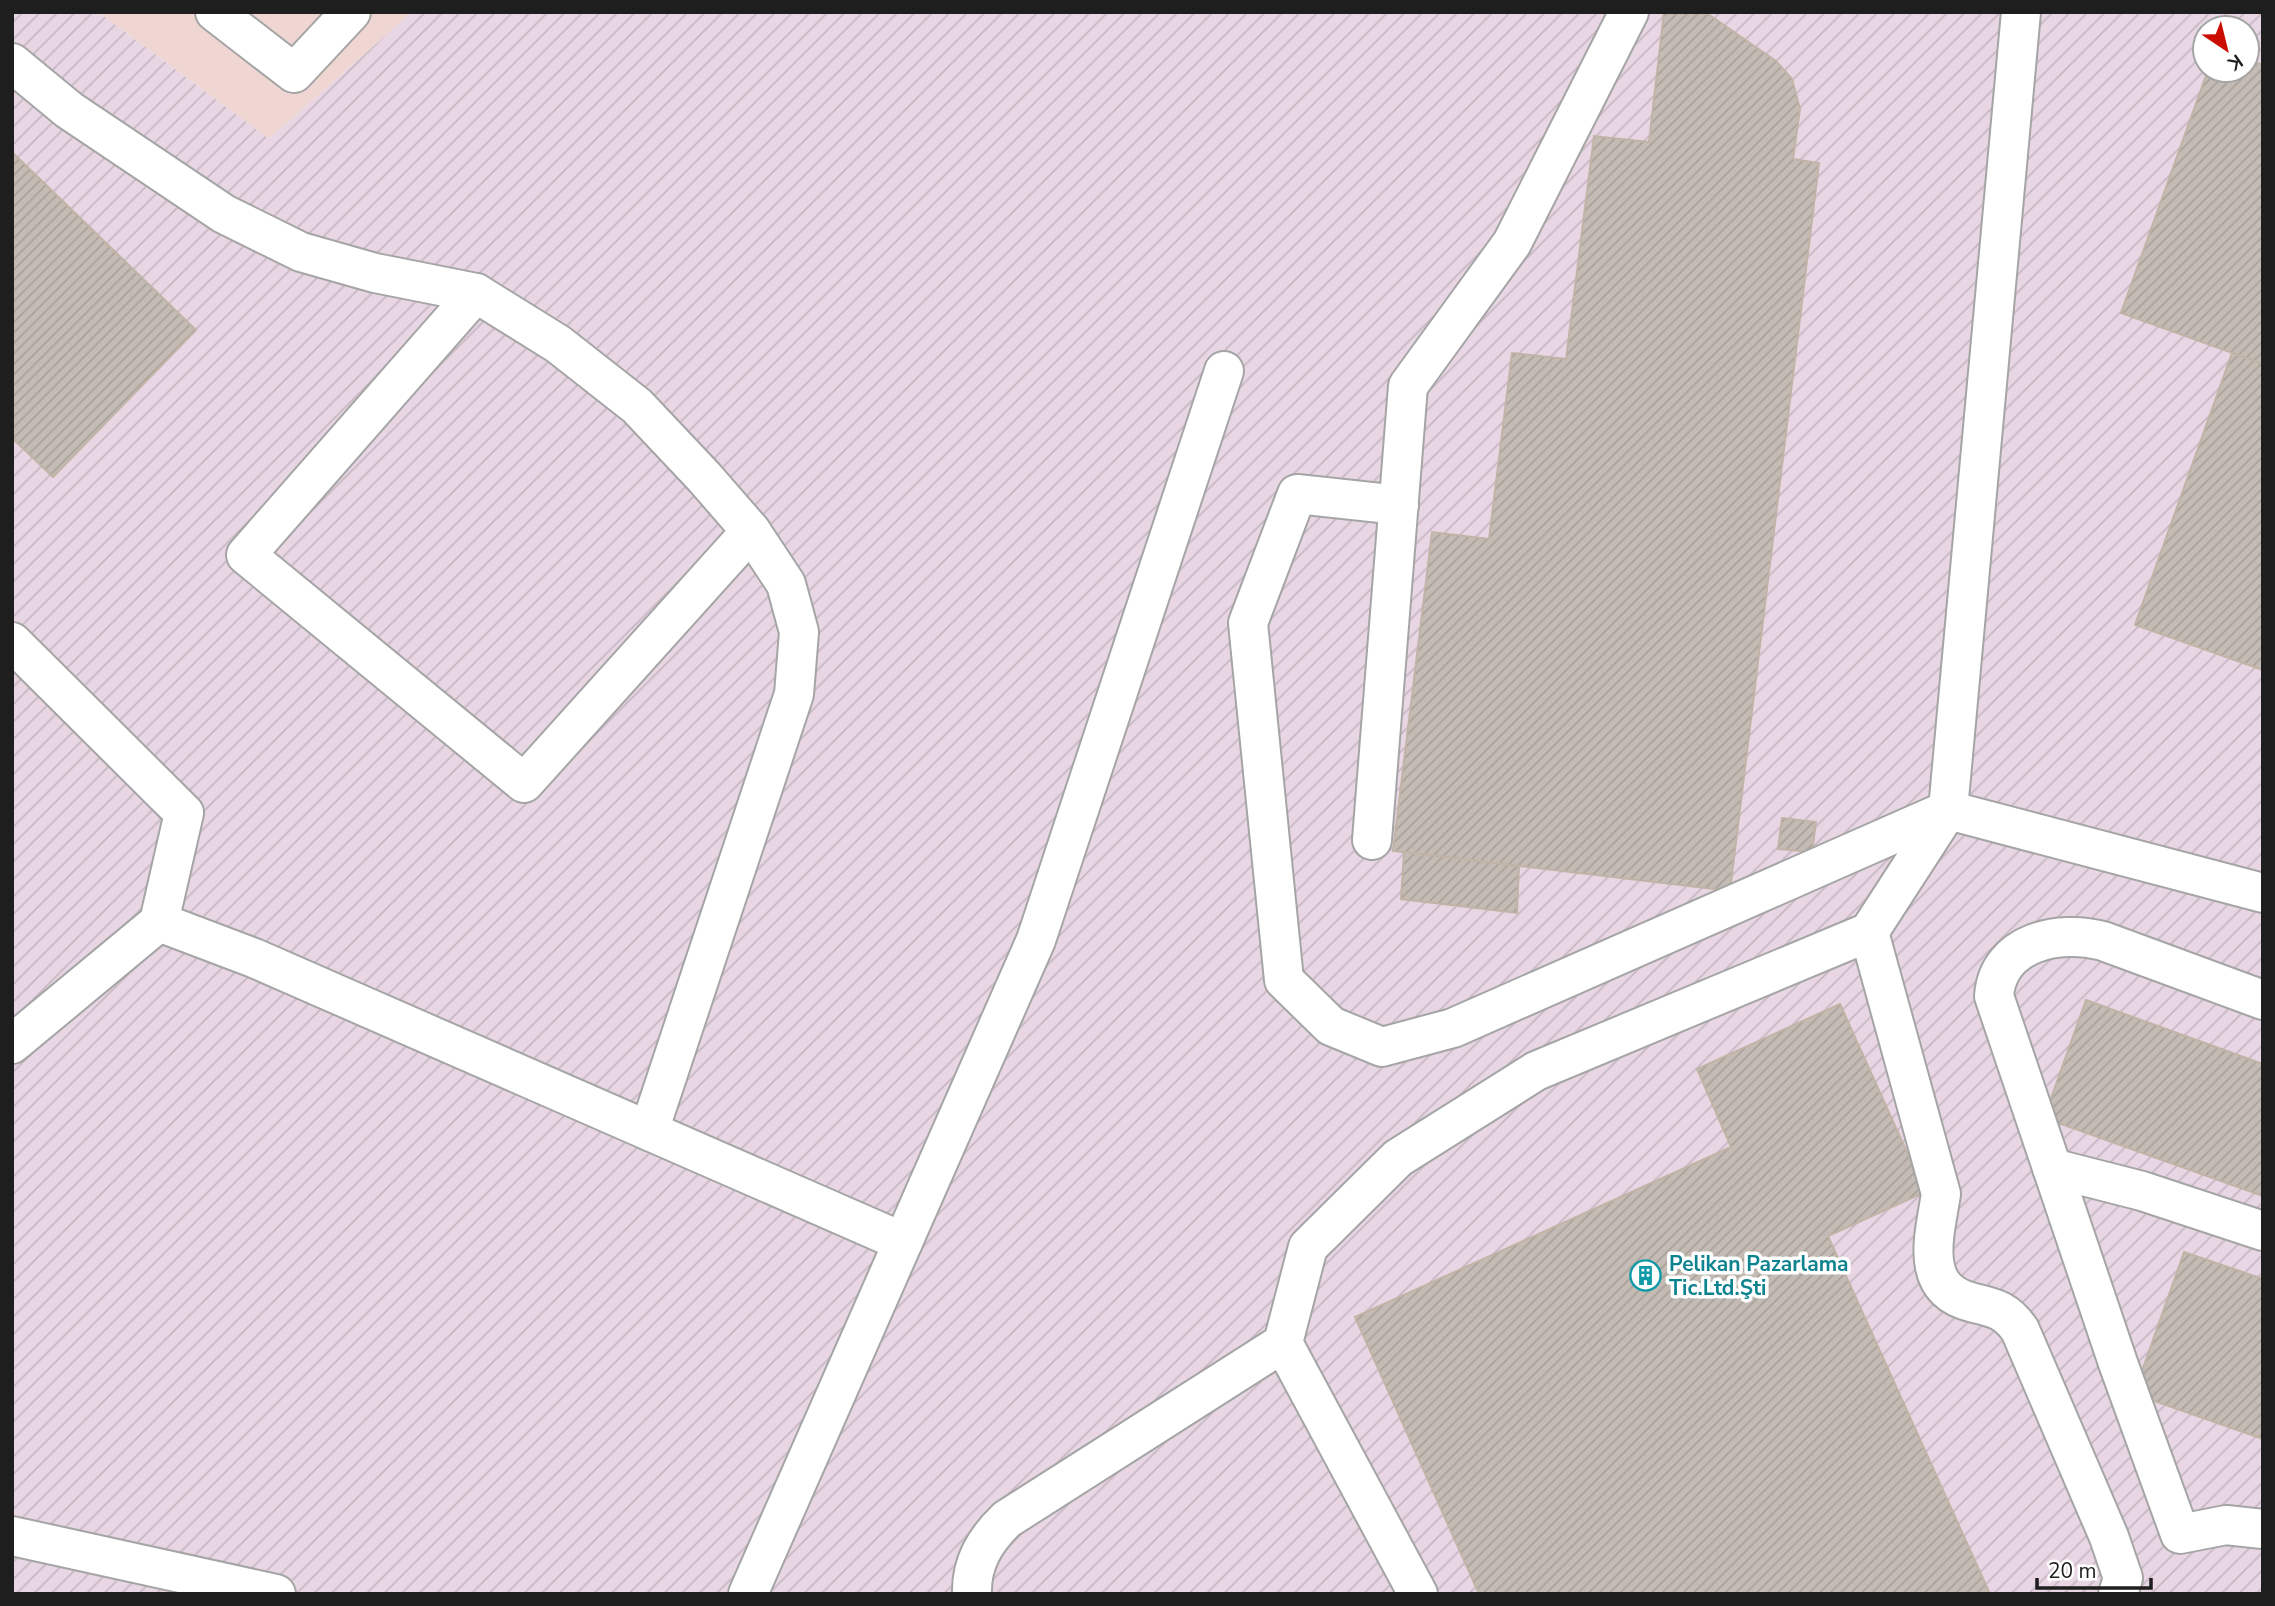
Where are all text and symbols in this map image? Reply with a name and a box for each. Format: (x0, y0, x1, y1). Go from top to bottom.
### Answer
north arrow (2191, 14, 2261, 84)
text: K (2221, 48, 2248, 77)
place label: Pelikan Pazarlama Tic.Ltd.Şti (1669, 1250, 1849, 1302)
building icon: Pelikan Pazarlama Tic.Ltd.Şti (1629, 1259, 1663, 1293)
scale bar (2037, 1546, 2151, 1590)
text: 20 m (2048, 1557, 2097, 1585)

